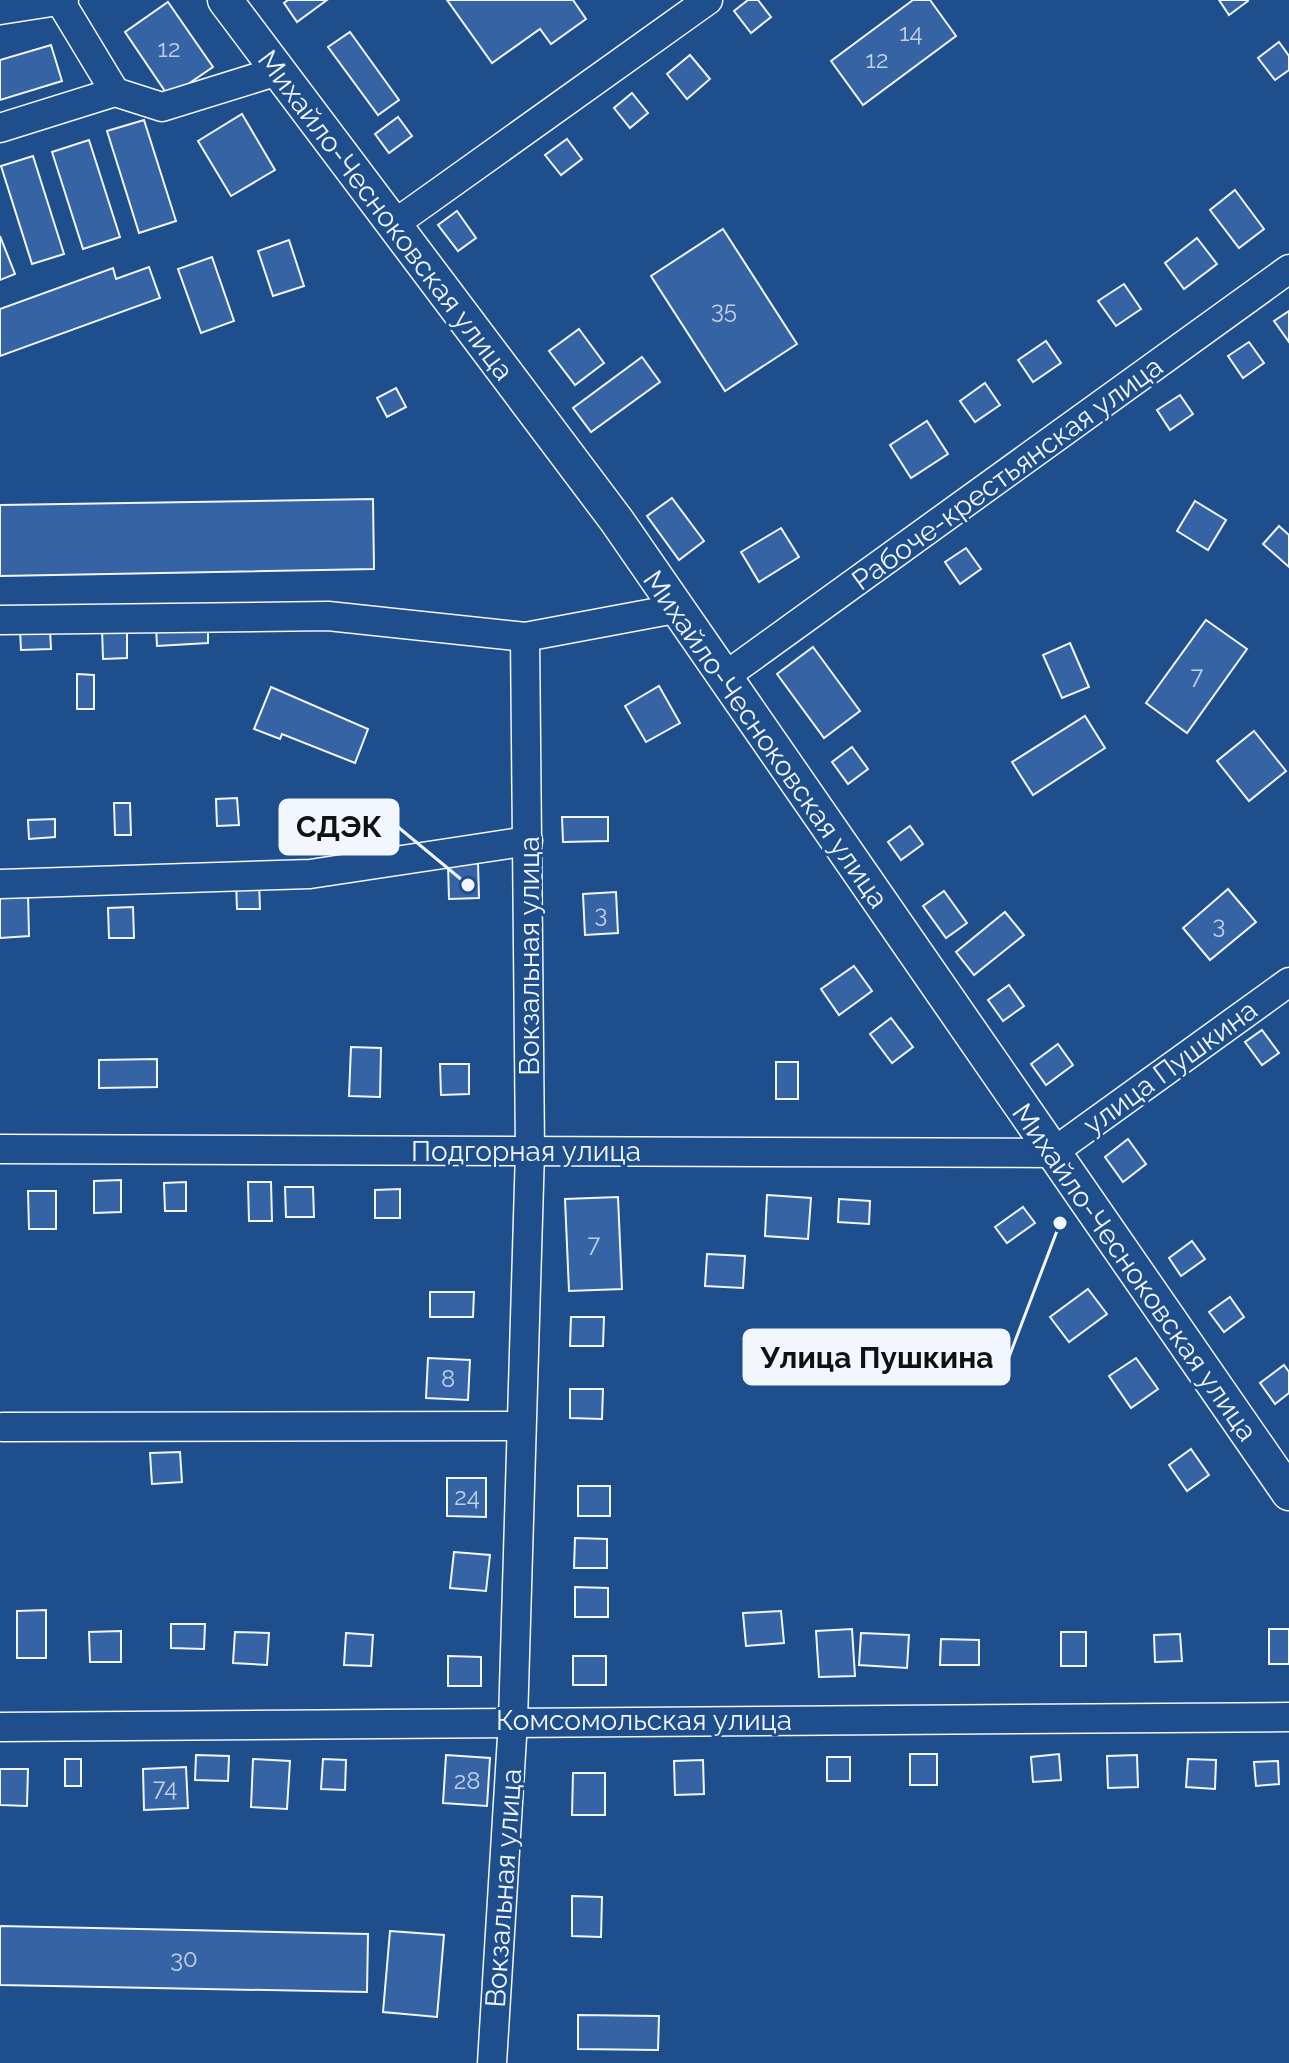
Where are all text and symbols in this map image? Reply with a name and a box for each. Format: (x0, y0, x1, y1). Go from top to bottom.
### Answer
house number: 14 (899, 18, 923, 47)
house number: 12 (158, 34, 180, 63)
street label: Михайло-Чесноковская улица (251, 44, 520, 387)
house number: 12 (866, 45, 888, 74)
house number: 35 (711, 295, 737, 324)
street label: Рабоче-крестьянская улица (846, 350, 1169, 597)
street label: Михайло-Чесноковская улица (636, 564, 895, 914)
house number: 7 (1191, 661, 1204, 690)
callout: СДЭК (280, 800, 398, 854)
text: СДЭК (296, 809, 382, 844)
street label: Вокзальная улица (513, 836, 546, 1076)
house number: 3 (595, 899, 607, 928)
house number: 3 (1213, 910, 1225, 939)
street label: улица Пушкина (1077, 993, 1264, 1141)
street label: Михайло-Чесноковская улица (1005, 1097, 1264, 1447)
street label: Подгорная улица (411, 1135, 641, 1168)
house number: 7 (588, 1229, 601, 1258)
callout: Улица Пушкина (744, 1330, 1009, 1384)
text: Улица Пушкина (759, 1340, 994, 1375)
house number: 8 (441, 1364, 455, 1393)
house number: 24 (454, 1482, 480, 1511)
street label: Комсомольская улица (496, 1704, 792, 1737)
house number: 28 (454, 1766, 480, 1795)
street label: Вокзальная улица (479, 1768, 528, 2009)
house number: 74 (153, 1773, 177, 1802)
house number: 30 (170, 1944, 198, 1973)

